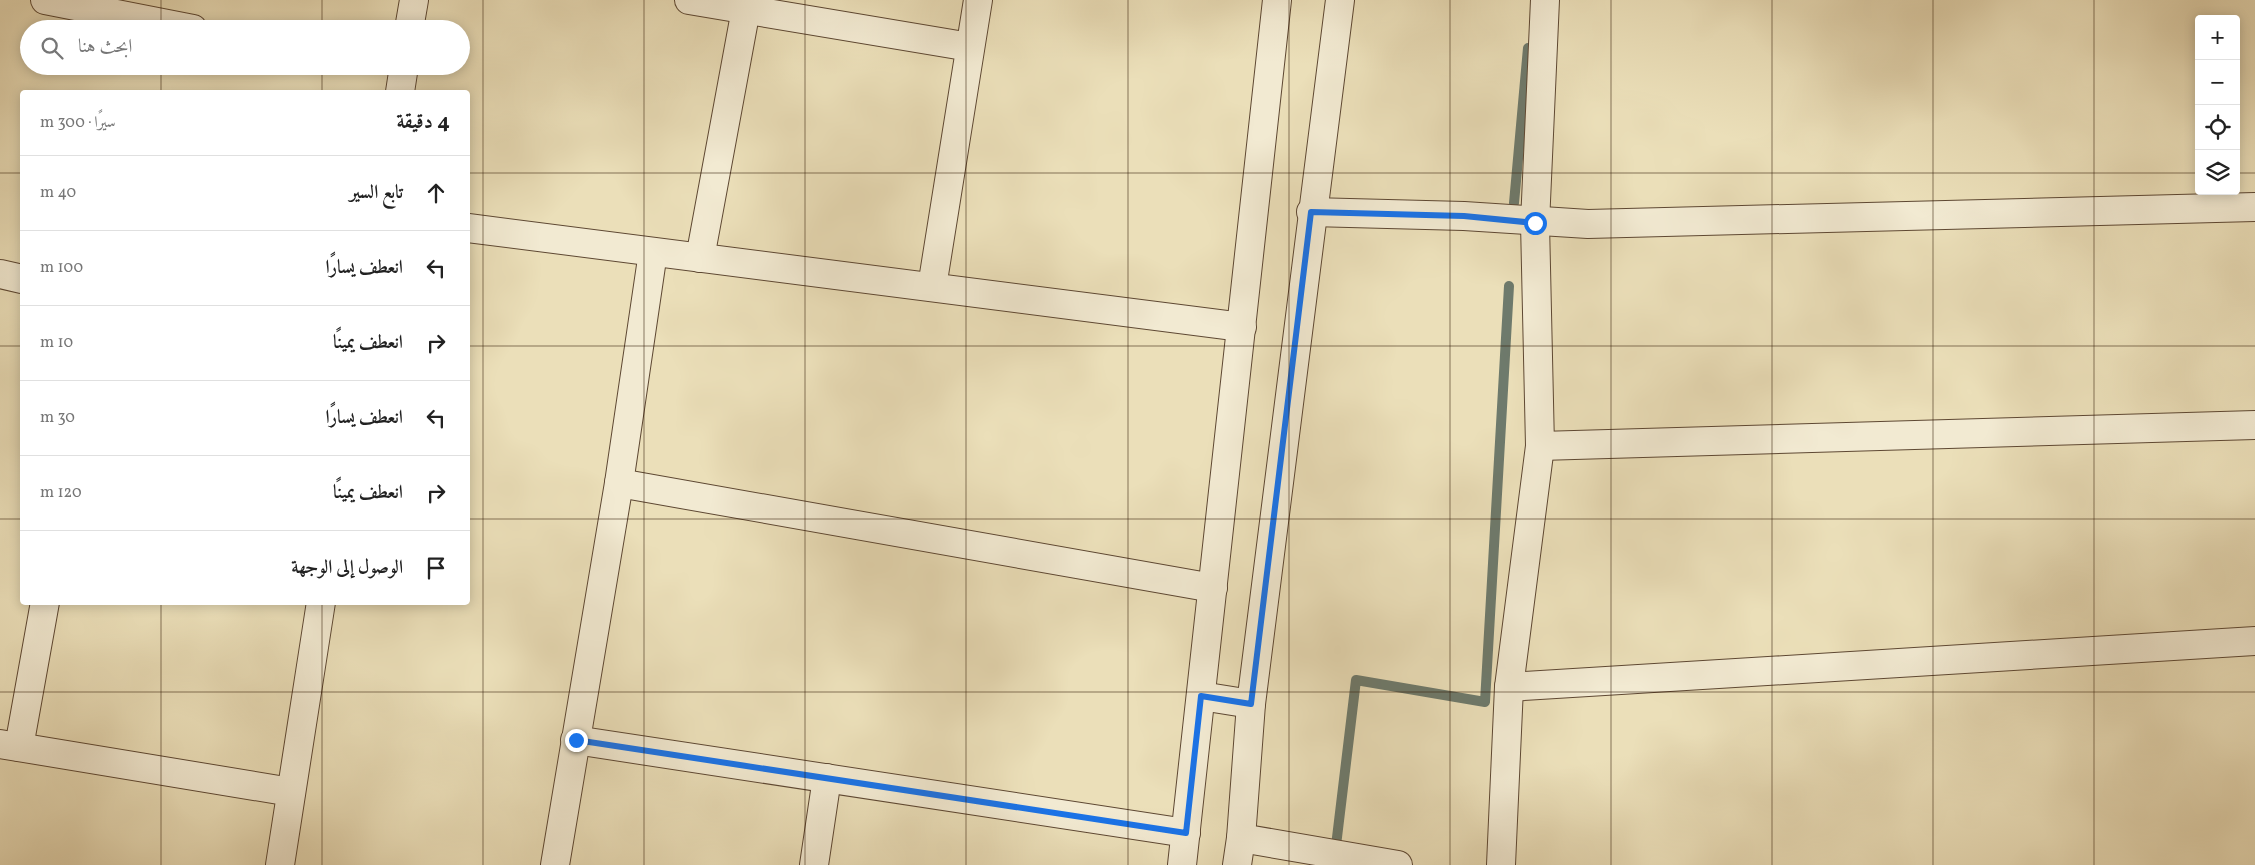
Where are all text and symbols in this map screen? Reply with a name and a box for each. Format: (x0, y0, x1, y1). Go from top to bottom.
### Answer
map controls (2195, 15, 2240, 195)
button: + (2195, 15, 2240, 60)
search box (20, 20, 470, 75)
icon: search (38, 34, 66, 62)
text: ابحث هنا (78, 34, 132, 60)
button: − (2195, 60, 2240, 105)
button: locate (2195, 105, 2240, 150)
text: 4 دقيقة (396, 108, 450, 137)
text: سيرًا · 300 m (40, 112, 116, 134)
button: layers (2195, 150, 2240, 195)
icon: ahead (422, 179, 450, 207)
text: تابع السير (350, 180, 403, 206)
text: 40 m (40, 182, 76, 204)
route start (1524, 212, 1547, 235)
icon: left (422, 254, 450, 282)
text: انعطف يسارًا (325, 255, 403, 281)
text: 100 m (40, 257, 83, 279)
icon: right (422, 329, 450, 357)
text: انعطف يمينًا (333, 330, 403, 356)
text: 10 m (40, 332, 73, 354)
icon: left (422, 404, 450, 432)
text: انعطف يسارًا (325, 405, 403, 431)
text: 30 m (40, 407, 75, 429)
icon: right (422, 479, 450, 507)
text: انعطف يمينًا (333, 480, 403, 506)
text: 120 m (40, 482, 82, 504)
icon: arrive (422, 554, 450, 582)
text: الوصول إلى الوجهة (291, 555, 403, 581)
route end (565, 729, 588, 752)

